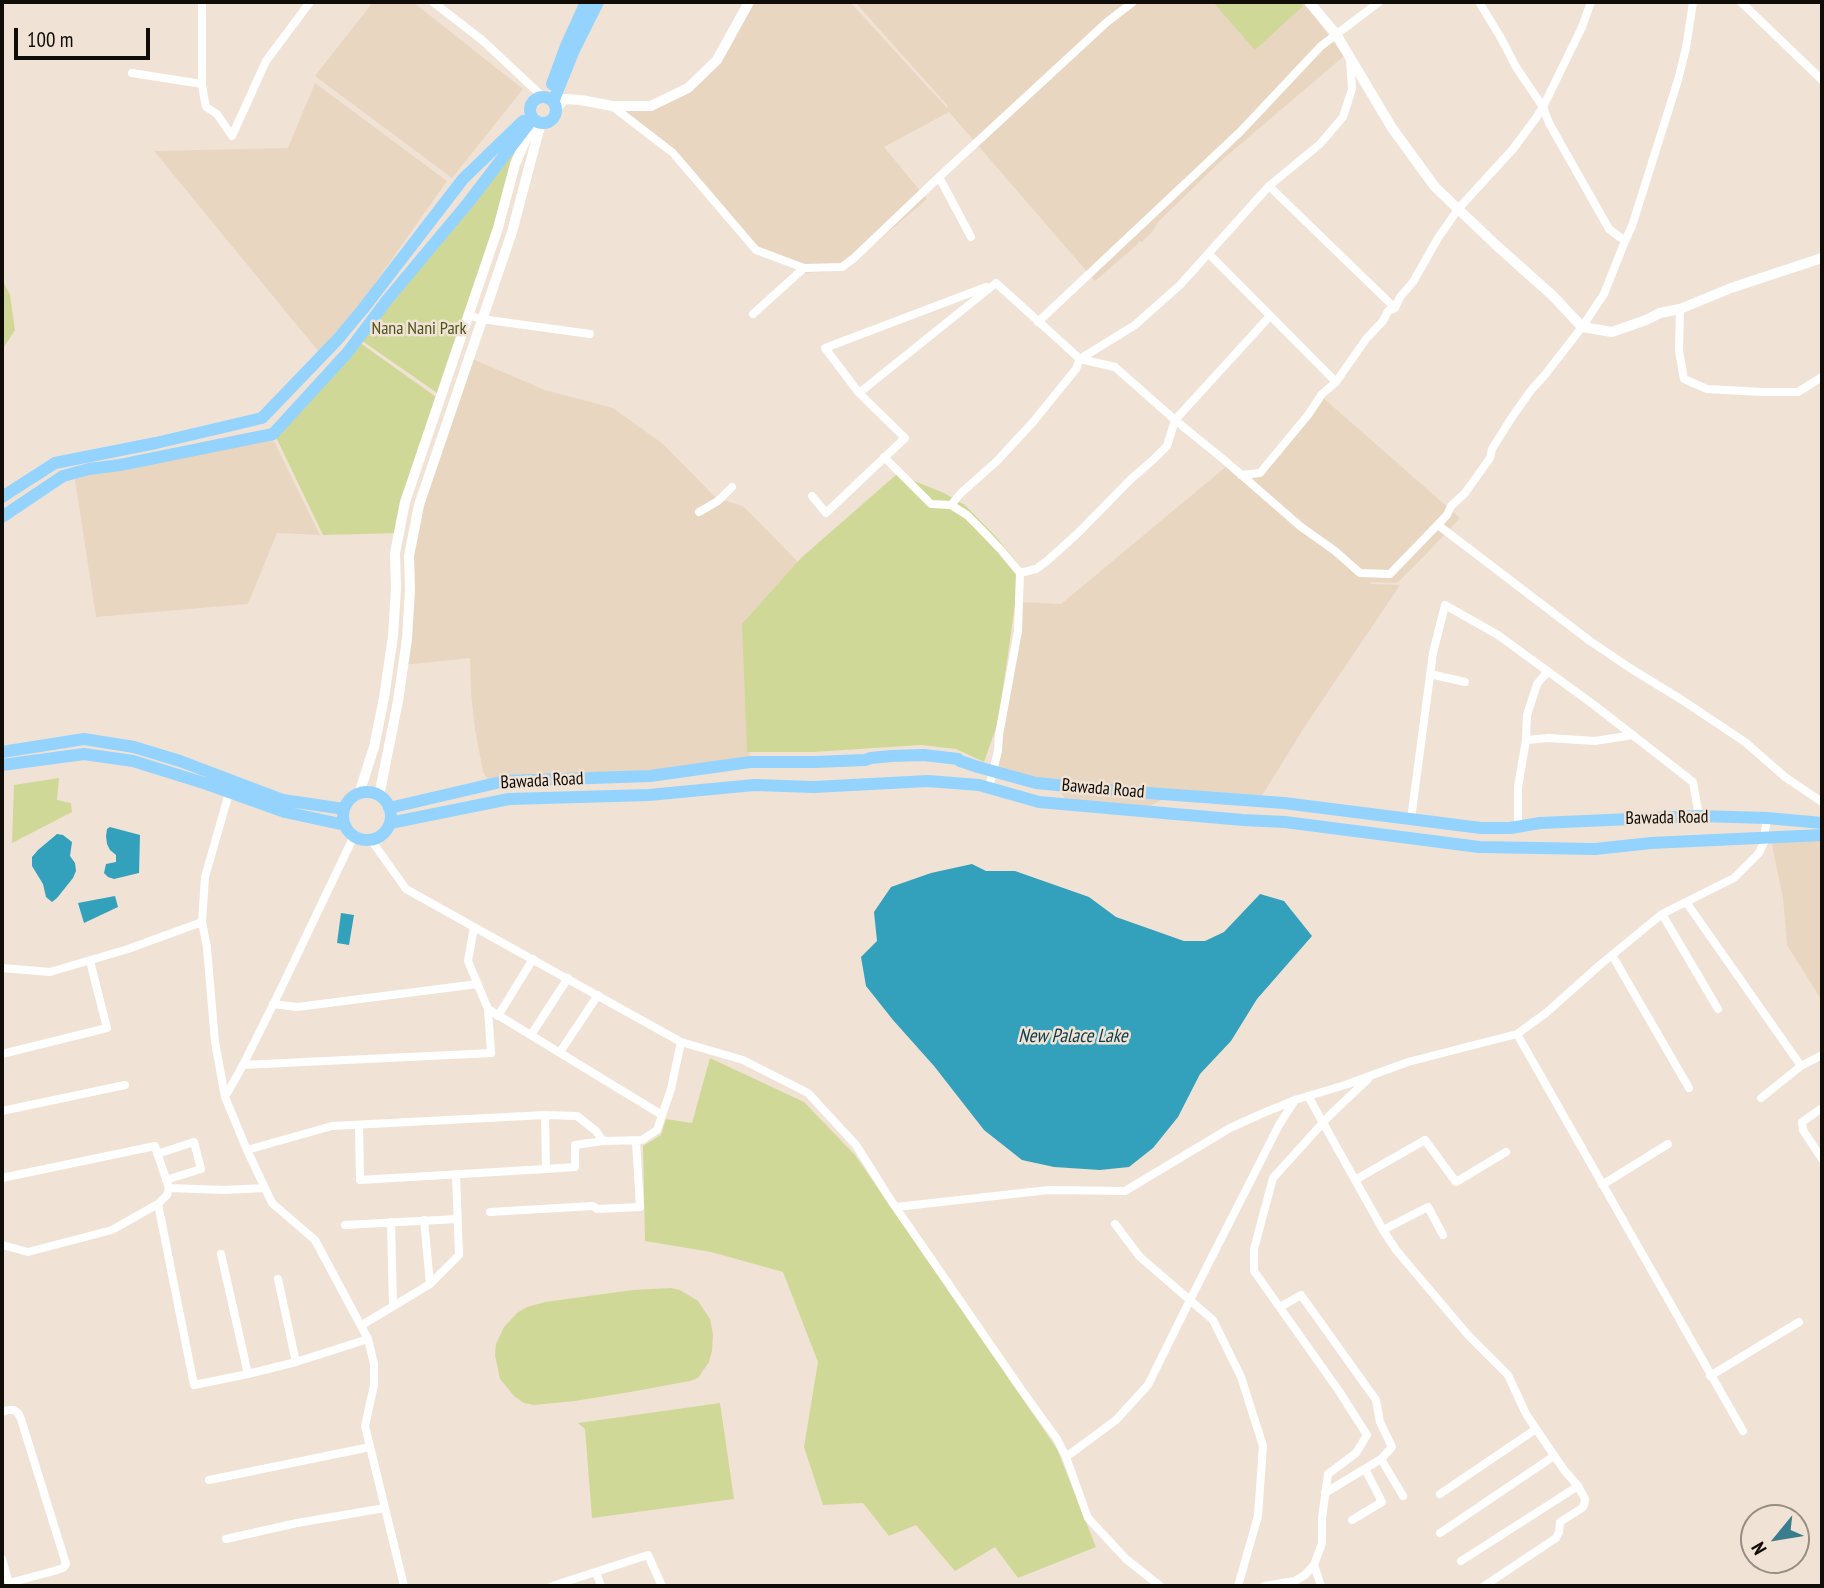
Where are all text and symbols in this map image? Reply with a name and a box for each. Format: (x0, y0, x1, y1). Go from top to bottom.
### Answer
scale bar (18, 14, 154, 58)
text: 100 m (27, 26, 73, 53)
park label: Nana Nani Park (371, 318, 467, 340)
street label: Bawada Road (500, 768, 584, 794)
street label: Bawada Road (1061, 775, 1145, 803)
street label: Bawada Road (1625, 806, 1709, 830)
water label: New Palace Lake (1018, 1026, 1128, 1048)
north arrow (1740, 1504, 1810, 1574)
text: N (1746, 1538, 1772, 1559)

